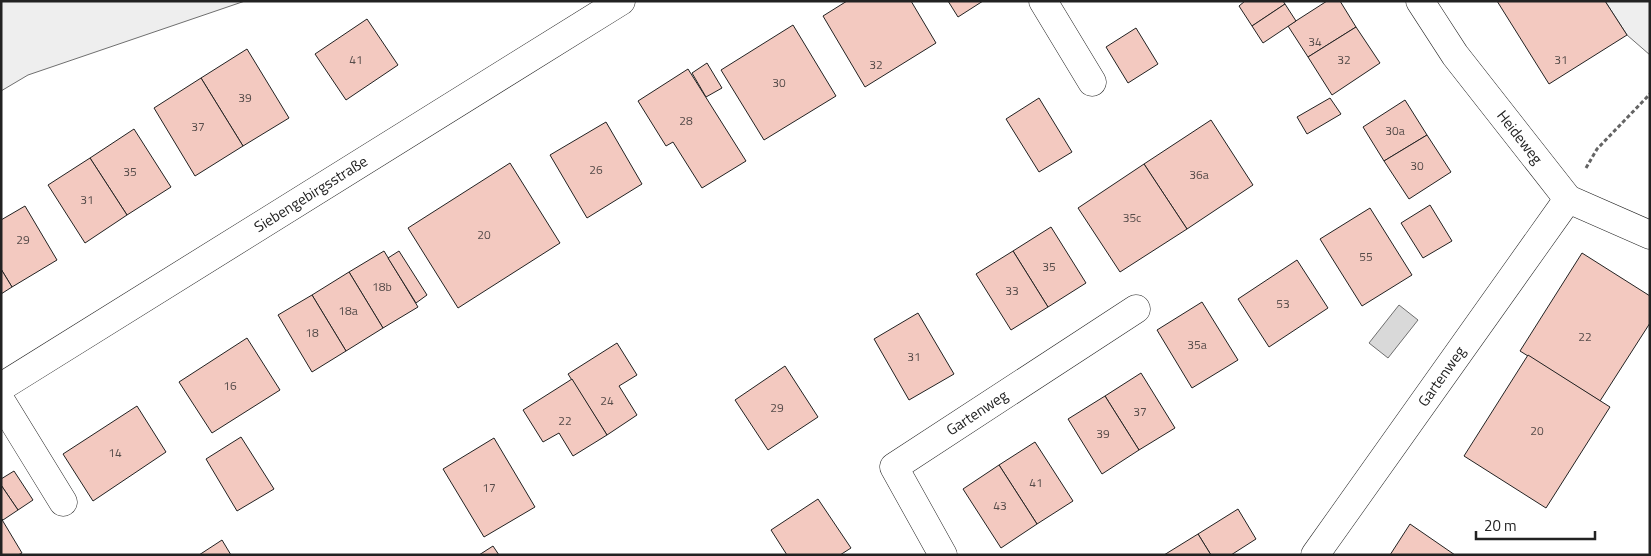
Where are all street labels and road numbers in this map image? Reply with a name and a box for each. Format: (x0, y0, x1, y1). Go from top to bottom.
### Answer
street label: Heideweg (1491, 105, 1549, 169)
street label: Siebengebirgsstraße (249, 150, 372, 238)
street label: Gartenweg (1412, 341, 1471, 411)
street label: Gartenweg (941, 384, 1012, 441)

